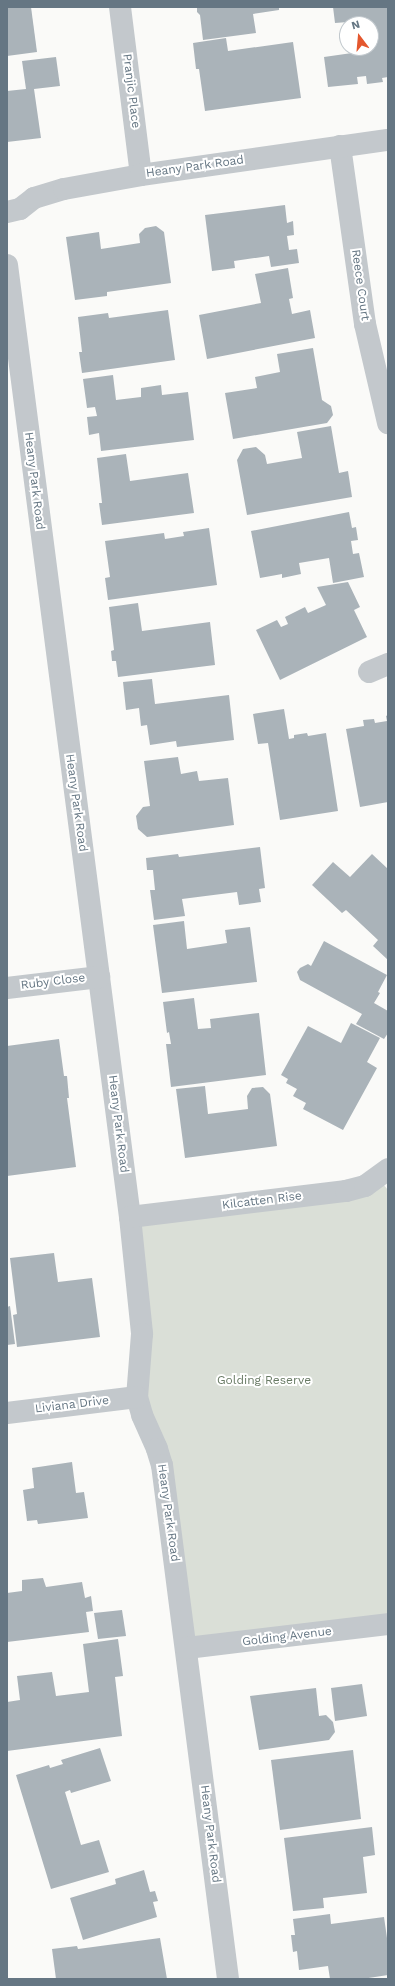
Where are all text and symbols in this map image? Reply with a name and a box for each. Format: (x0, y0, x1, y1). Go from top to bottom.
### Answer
north arrow (339, 16, 379, 56)
text: N (350, 18, 362, 32)
street label: Pranjic Place (119, 53, 143, 129)
street label: Heany Park Road (145, 153, 245, 181)
street label: Reece Court (348, 248, 372, 322)
street label: Heany Park Road (21, 431, 47, 531)
street label: Heany Park Road (62, 753, 90, 853)
street label: Ruby Close (20, 971, 86, 993)
street label: Heany Park Road (105, 1074, 131, 1174)
street label: Kilcatten Rise (221, 1189, 303, 1213)
park label: Golding Reserve (217, 1374, 311, 1388)
street label: Liviana Drive (34, 1393, 110, 1417)
street label: Heany Park Road (154, 1463, 182, 1563)
street label: Golding Avenue (241, 1624, 333, 1650)
street label: Heany Park Road (197, 1784, 223, 1884)

